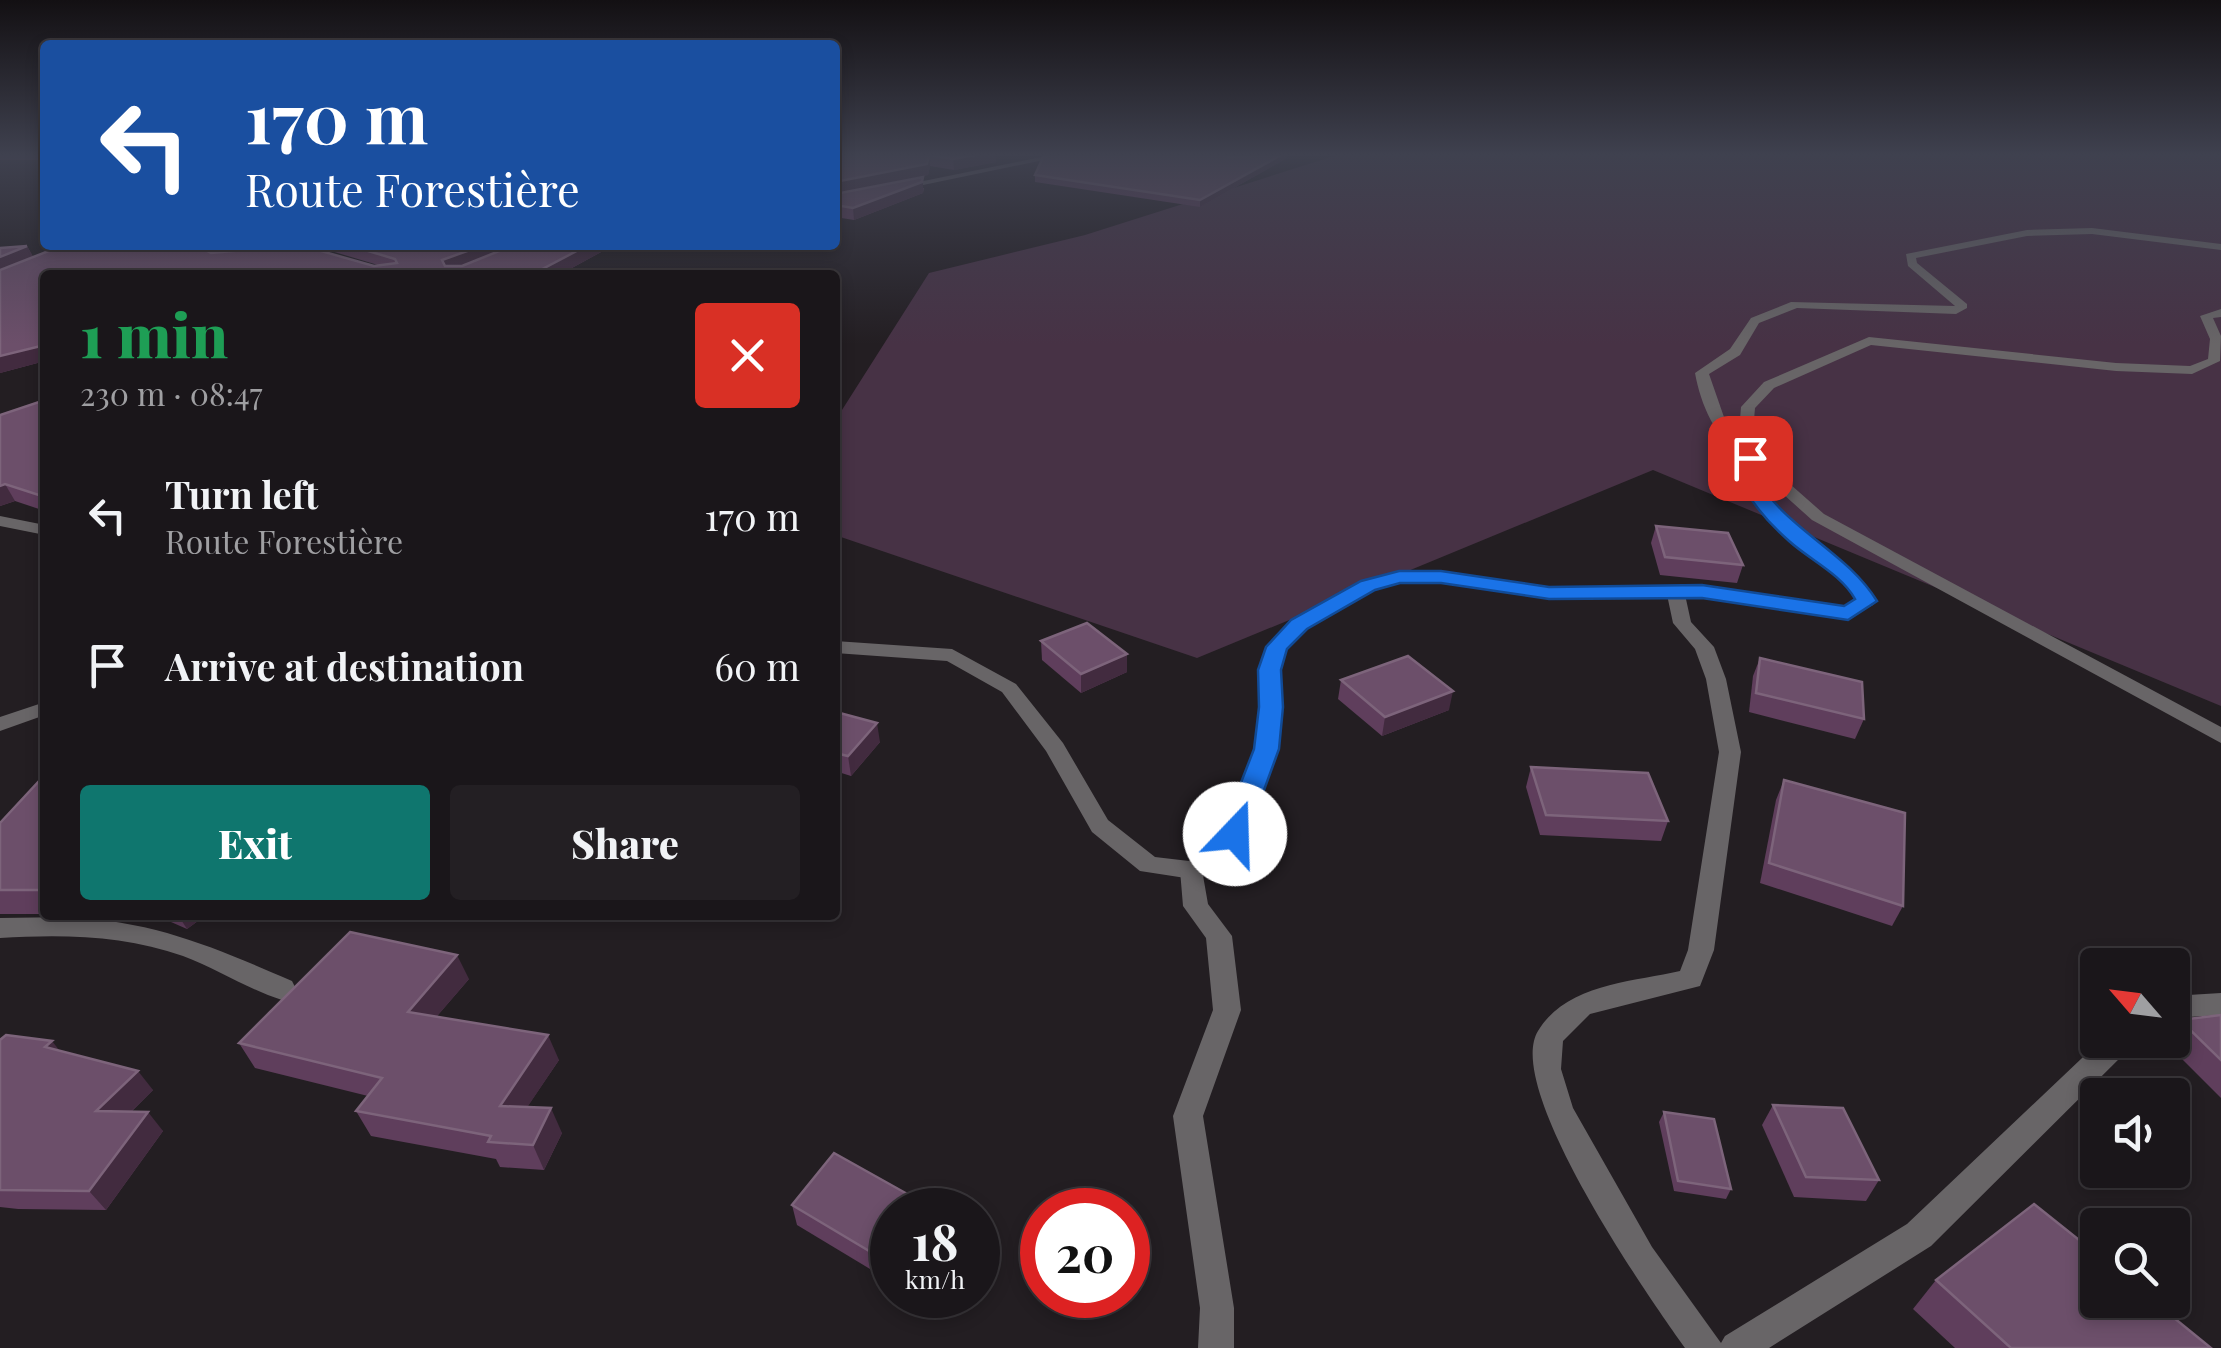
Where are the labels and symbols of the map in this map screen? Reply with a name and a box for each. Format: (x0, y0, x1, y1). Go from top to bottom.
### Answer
pin (1708, 416, 1793, 501)
position arrow (1183, 782, 1287, 886)
north arrow (2080, 948, 2190, 1058)
speed limit sign: 20 (1020, 1188, 1150, 1318)

